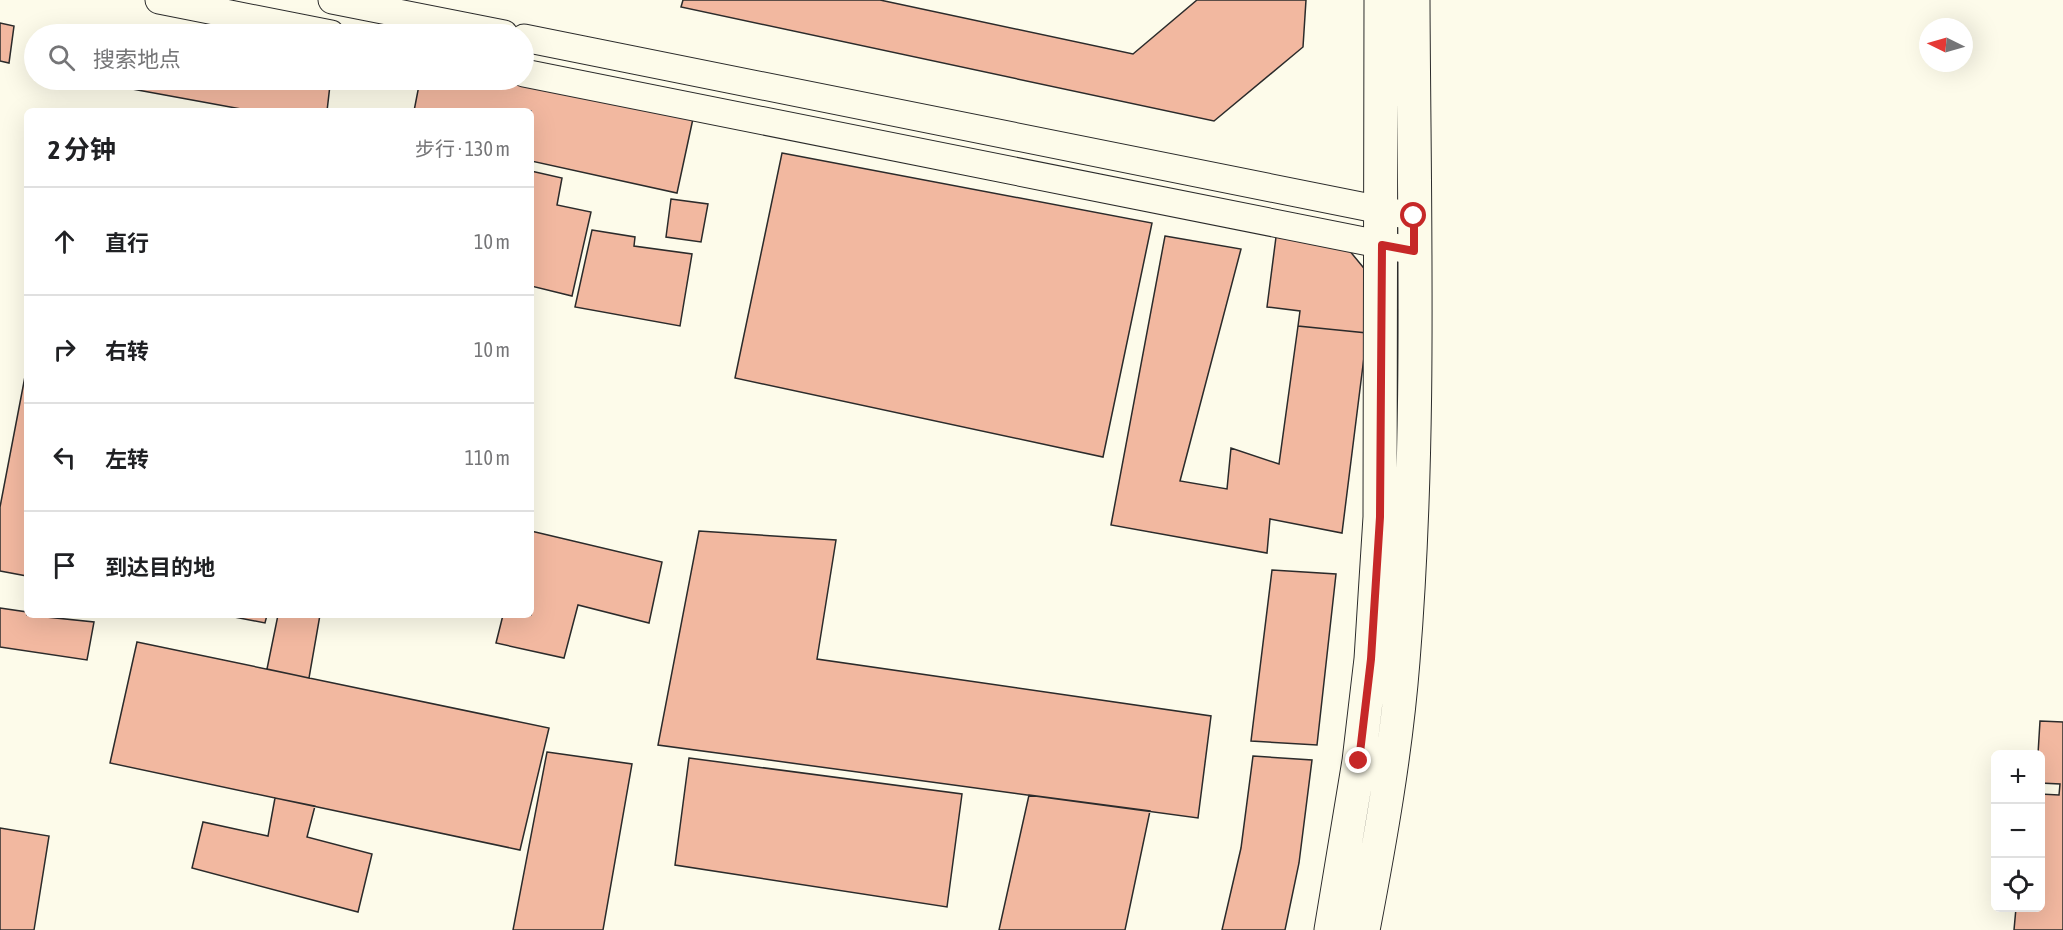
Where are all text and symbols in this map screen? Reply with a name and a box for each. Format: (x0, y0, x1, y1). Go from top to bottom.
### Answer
north arrow (1919, 18, 1973, 72)
search box (24, 24, 534, 90)
icon: search (45, 41, 78, 74)
text: 搜索地点 (93, 46, 181, 72)
text: 2 分钟 (48, 135, 116, 165)
text: 步行 · 130 m (415, 137, 510, 160)
route start (1400, 202, 1426, 228)
icon: ahead (48, 225, 81, 258)
text: 直行 (105, 230, 149, 256)
text: 10 m (474, 230, 510, 253)
icon: right (48, 333, 81, 366)
text: 右转 (105, 338, 149, 364)
text: 10 m (474, 338, 510, 361)
icon: left (48, 441, 81, 474)
text: 左转 (105, 446, 149, 472)
text: 110 m (465, 446, 510, 469)
icon: arrive (48, 549, 81, 582)
text: 到达目的地 (105, 554, 215, 580)
route end (1345, 747, 1371, 773)
map controls (1991, 750, 2045, 912)
button: + (1991, 750, 2045, 804)
button: − (1991, 804, 2045, 858)
button: locate (1991, 858, 2045, 912)

